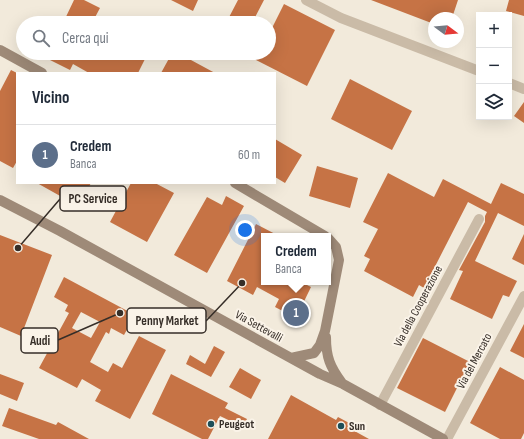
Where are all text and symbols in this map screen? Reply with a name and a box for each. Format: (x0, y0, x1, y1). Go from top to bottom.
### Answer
north arrow (428, 12, 464, 48)
map controls (476, 12, 512, 120)
button: + (476, 12, 512, 48)
search box (16, 16, 276, 60)
icon: search (30, 27, 52, 49)
text: Cerca qui (62, 29, 109, 48)
button: − (476, 48, 512, 84)
button: layers (476, 84, 512, 120)
text: Vicino (32, 88, 69, 108)
text: Credem (70, 137, 111, 156)
text: 1 (42, 147, 48, 163)
text: 60 m (238, 147, 260, 163)
text: Banca (70, 156, 96, 172)
callout: PC Service (60, 186, 126, 211)
text: PC Service (68, 191, 118, 207)
your location (235, 220, 255, 240)
popup (261, 233, 331, 285)
text: Credem (275, 242, 317, 261)
text: Banca (275, 261, 302, 277)
street label: Via della Cooperazione (391, 263, 446, 349)
pin: 1 (283, 298, 309, 328)
street label: Via Settevalli (232, 307, 285, 346)
callout: Penny Market (127, 308, 206, 333)
text: Penny Market (135, 313, 199, 329)
callout: Audi (21, 328, 58, 353)
street label: Via del Mercato (453, 331, 495, 392)
text: Audi (29, 333, 50, 349)
place label: Peugeot (219, 417, 254, 432)
marker: Peugeot (206, 419, 216, 429)
place label: Sun (349, 419, 365, 434)
marker: Sun (336, 421, 346, 431)

